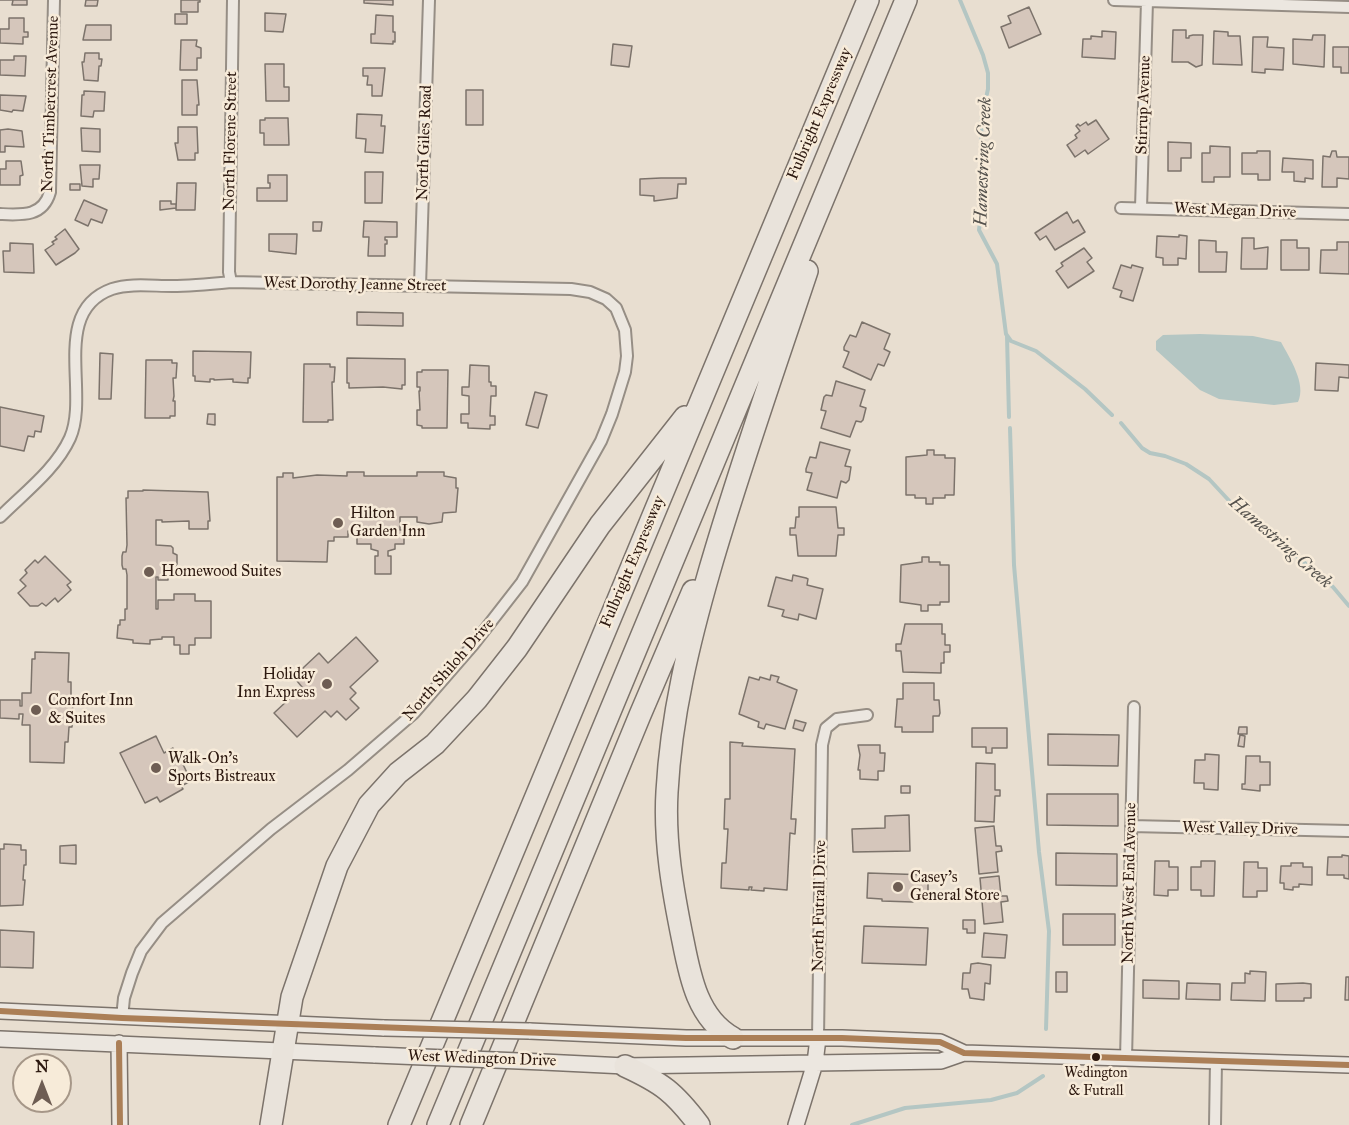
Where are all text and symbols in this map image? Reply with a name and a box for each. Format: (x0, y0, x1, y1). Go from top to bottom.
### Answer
street label: North Timbercrest Avenue (38, 15, 64, 193)
street label: Fulbright Expressway (783, 45, 857, 183)
street label: Stirrup Avenue (1133, 55, 1155, 155)
street label: North Florene Street (220, 71, 242, 211)
street label: North Giles Road (413, 85, 437, 201)
water label: Hamestring Creek (971, 97, 997, 227)
street label: West Megan Drive (1173, 199, 1297, 223)
street label: West Dorothy Jeanne Street (263, 274, 447, 296)
water label: Hamestring Creek (1224, 492, 1336, 594)
street label: Fulbright Expressway (596, 493, 670, 631)
place label: Hilton Garden Inn (350, 504, 425, 542)
marker: Hilton Garden Inn (331, 516, 345, 530)
place label: Homewood Suites (161, 562, 281, 582)
marker: Homewood Suites (142, 565, 156, 579)
street label: North Shiloh Drive (399, 615, 499, 725)
place label: Holiday Inn Express (237, 665, 315, 703)
marker: Holiday Inn Express (320, 677, 334, 691)
place label: Comfort Inn & Suites (48, 691, 133, 729)
marker: Comfort Inn & Suites (29, 703, 43, 717)
place label: Walk-On's Sports Bistreaux (168, 749, 276, 787)
marker: Walk-On's Sports Bistreaux (149, 761, 163, 775)
street label: North West End Avenue (1119, 802, 1141, 964)
street label: West Valley Drive (1182, 818, 1298, 840)
street label: North Futrall Drive (809, 840, 831, 972)
place label: Casey's General Store (910, 868, 1000, 906)
marker: Casey's General Store (891, 880, 905, 894)
street label: West Wedington Drive (407, 1047, 557, 1071)
marker: Wedington & Futrall (1090, 1051, 1102, 1063)
north arrow (12, 1053, 72, 1113)
text: N (35, 1057, 49, 1076)
place label: Wedington & Futrall (1064, 1066, 1128, 1098)

